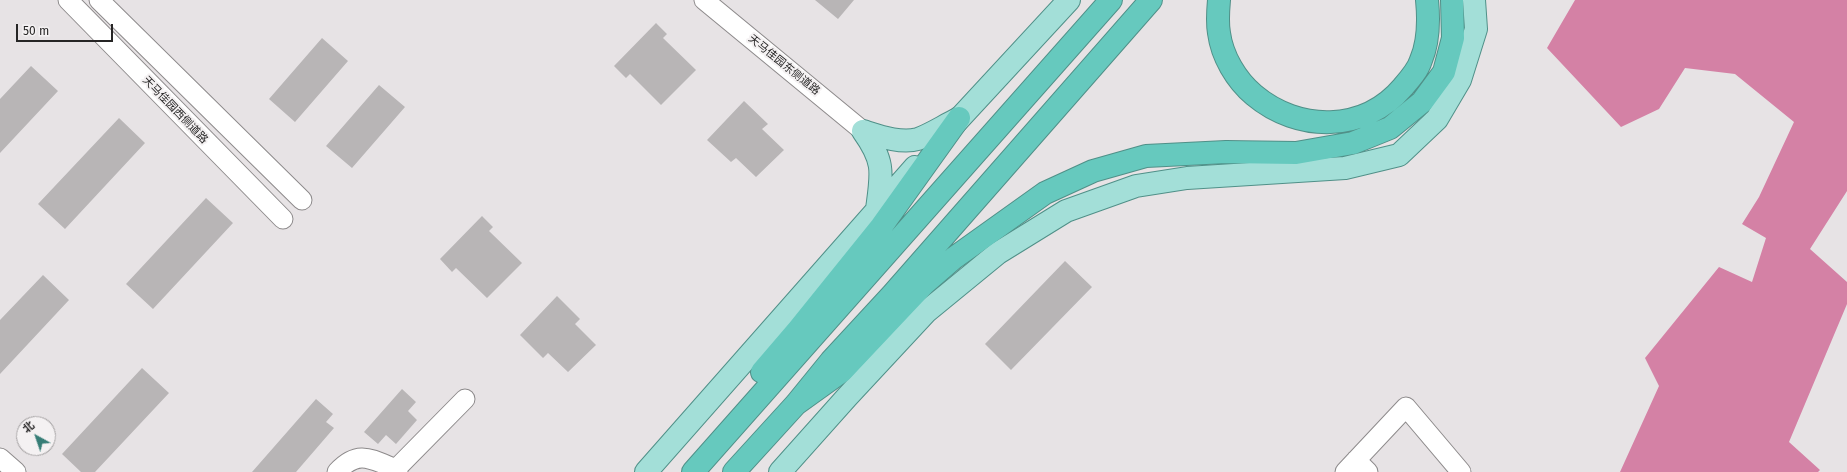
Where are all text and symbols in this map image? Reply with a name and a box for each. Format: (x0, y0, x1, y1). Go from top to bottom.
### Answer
scale bar (18, 16, 115, 42)
text: 50 m (23, 24, 49, 38)
street label: 天马佳园东侧道路 (746, 32, 822, 98)
street label: 天马佳园西侧道路 (140, 74, 210, 146)
north arrow (16, 416, 56, 456)
text: 北 (20, 419, 37, 436)

